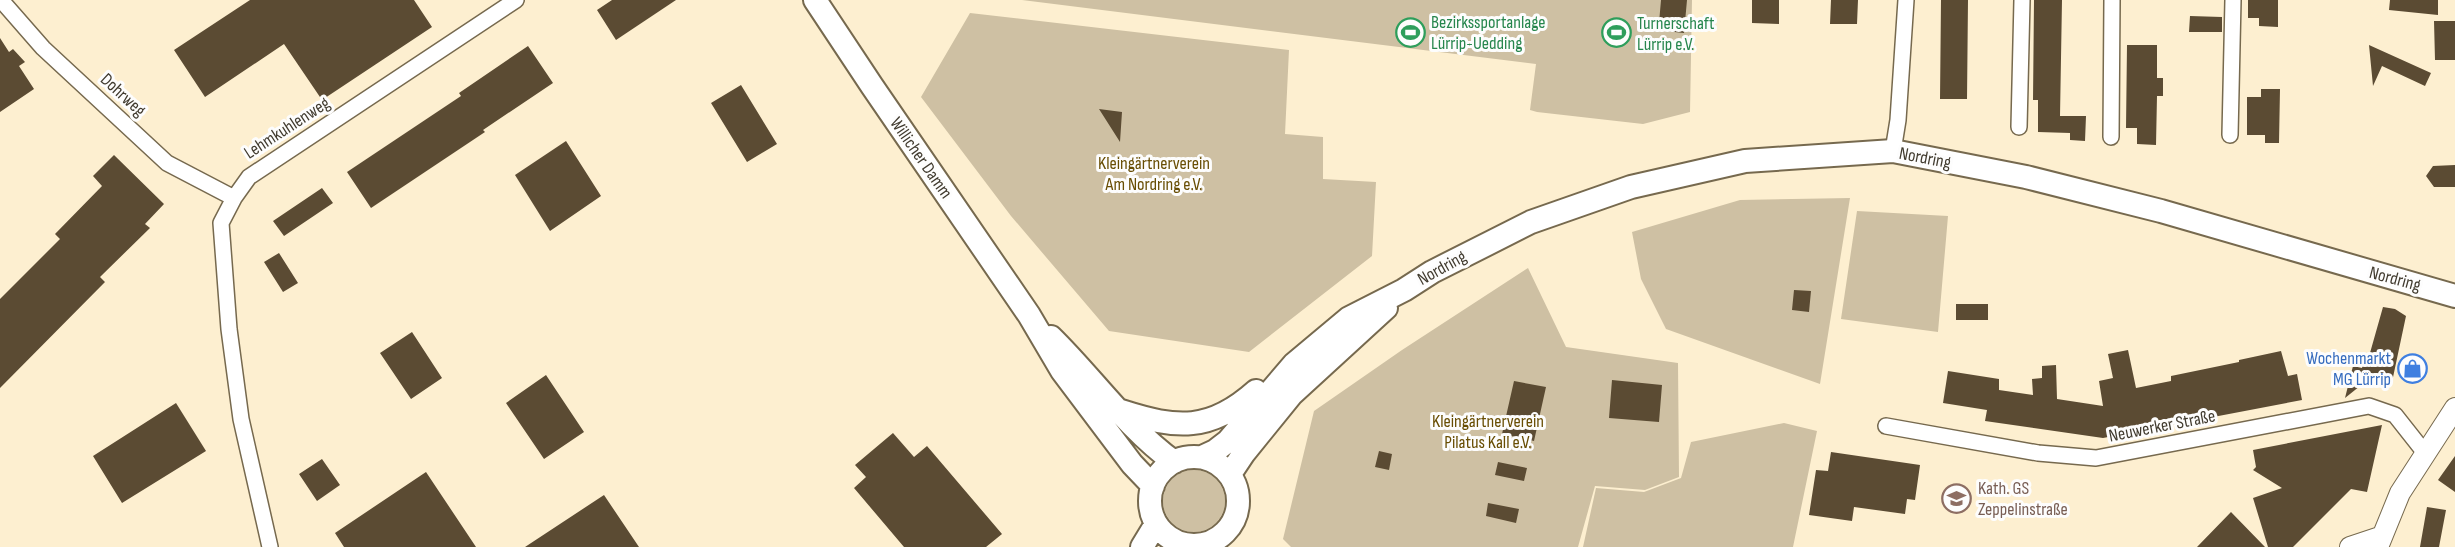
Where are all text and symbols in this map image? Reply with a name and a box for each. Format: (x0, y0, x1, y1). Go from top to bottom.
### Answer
place label: Bezirkssportanlage Lürrip-Uedding (1431, 12, 1546, 54)
place label: Turnerschaft Lürrip e.V. (1637, 13, 1715, 55)
sports icon: Bezirkssportanlage Lürrip-Uedding (1394, 16, 1426, 48)
sports icon: Turnerschaft Lürrip e.V. (1600, 17, 1632, 49)
street label: Dohrweg (96, 69, 150, 121)
street label: Lehmkuhlenweg (240, 93, 334, 163)
street label: Willicher Damm (885, 113, 957, 203)
street label: Nordring (1897, 143, 1953, 173)
park label: Kleingärtnerverein Am Nordring e.V. (1098, 153, 1210, 195)
street label: Nordring (1414, 246, 1470, 290)
street label: Nordring (2367, 262, 2423, 296)
place label: Wochenmarkt MG Lürrip (2306, 348, 2392, 390)
shop icon: Wochenmarkt MG Lürrip (2396, 352, 2428, 384)
street label: Neuwerker Straße (2107, 405, 2217, 447)
park label: Kleingärtnerverein Pilatus Kall e.V. (1432, 411, 1544, 453)
place label: Kath. GS Zeppelinstraße (1978, 478, 2068, 520)
school or university icon: Kath. GS Zeppelinstraße (1941, 482, 1973, 514)

